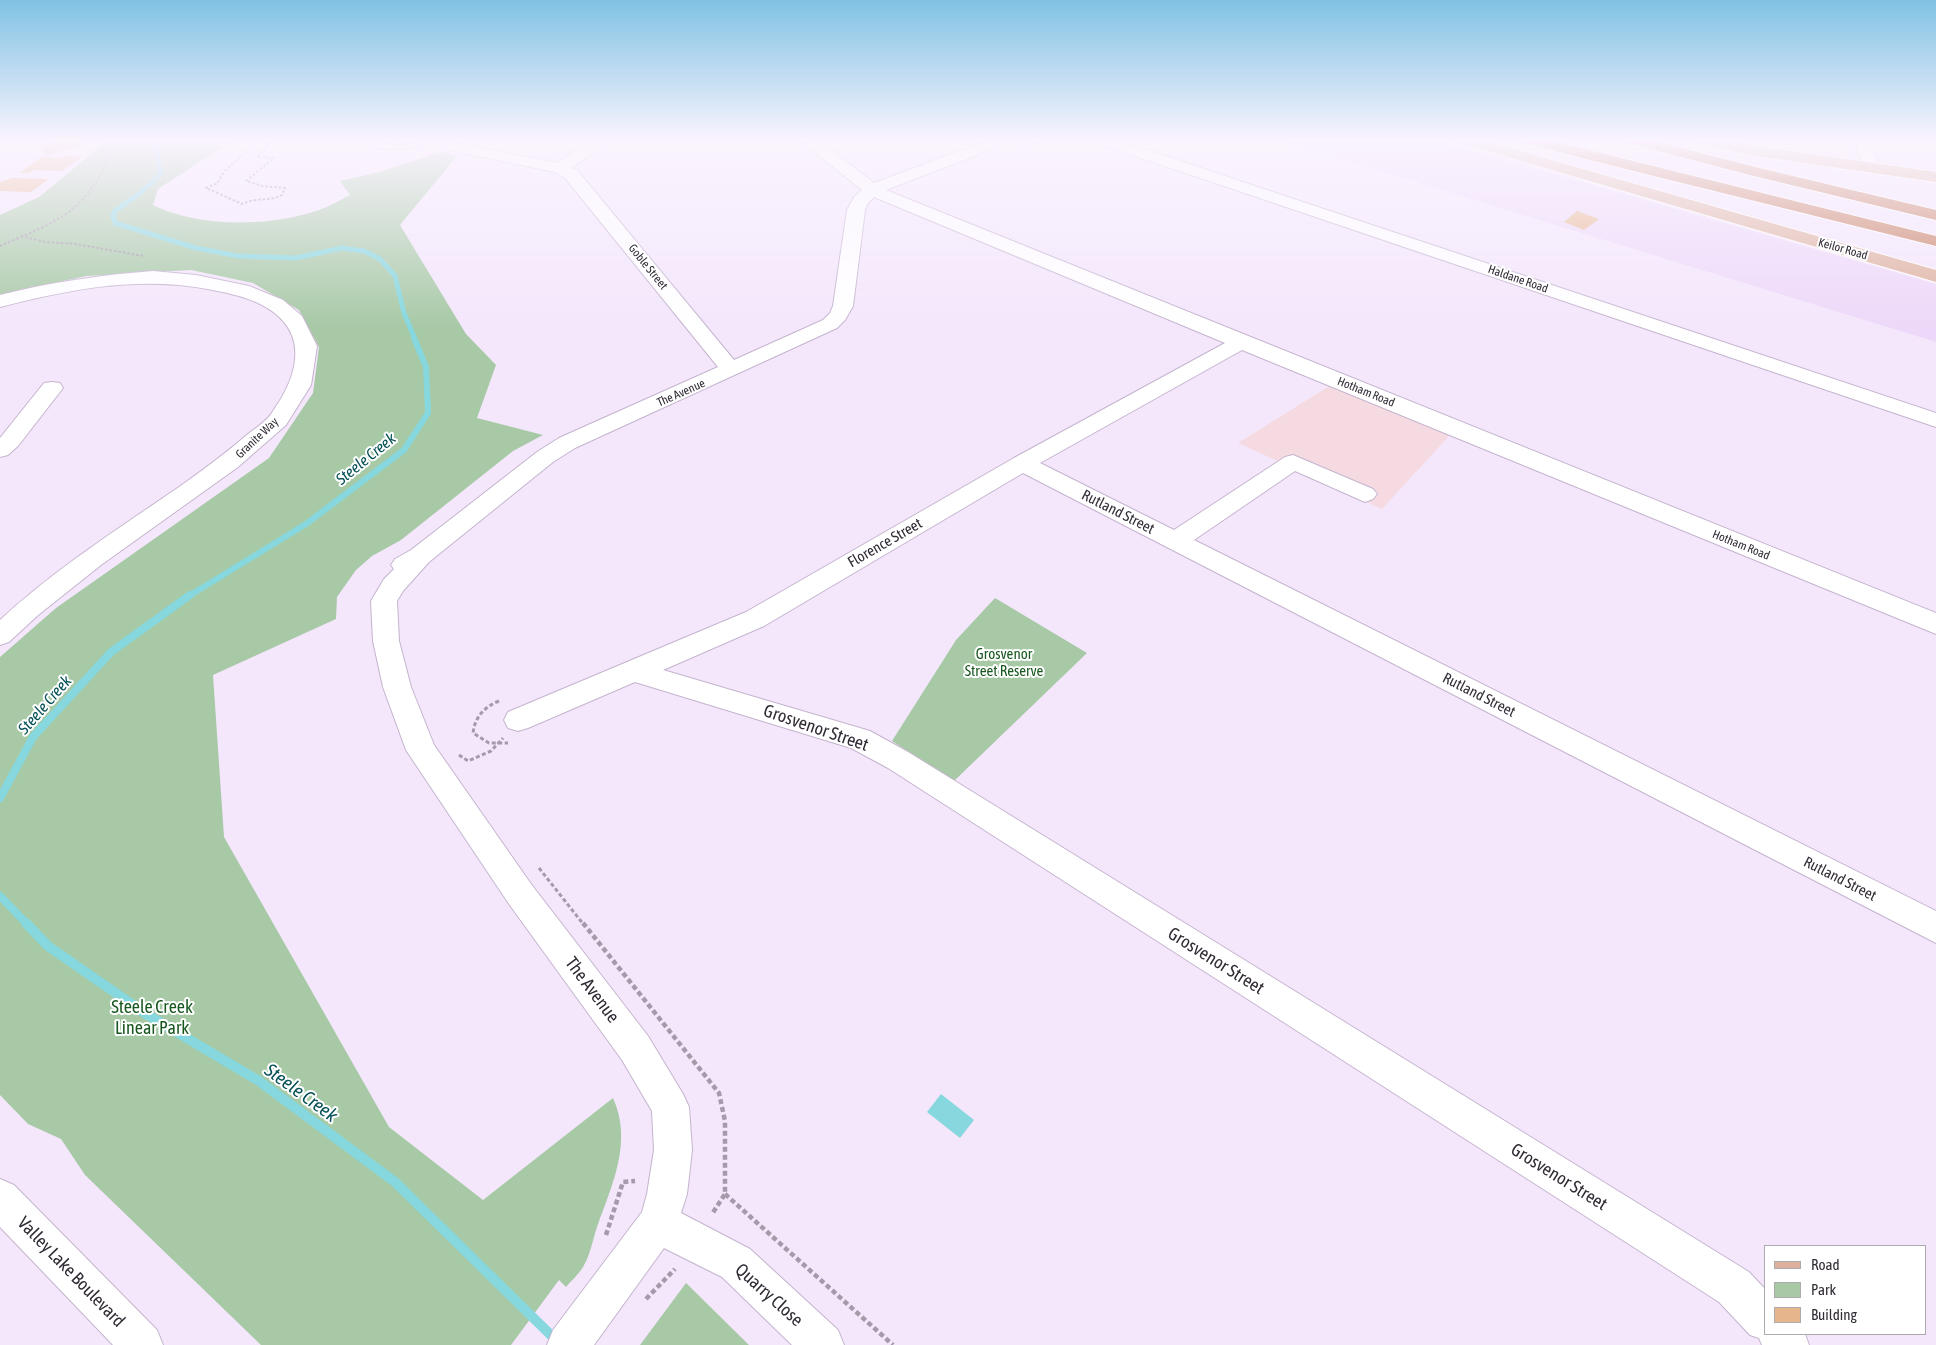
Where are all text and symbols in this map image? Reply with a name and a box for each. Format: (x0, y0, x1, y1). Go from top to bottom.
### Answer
street label: Keilor Road (1817, 235, 1869, 263)
street label: Goble Street (625, 241, 671, 293)
street label: Haldane Road (1486, 262, 1550, 296)
street label: Hotham Road (1335, 374, 1397, 410)
street label: The Avenue (655, 376, 707, 410)
street label: Granite Way (233, 415, 281, 461)
water label: Steele Creek (332, 429, 400, 489)
street label: Rutland Street (1079, 486, 1157, 538)
street label: Florence Street (845, 515, 925, 571)
street label: Hotham Road (1710, 527, 1772, 563)
park label: Grosvenor Street Reserve (965, 645, 1043, 680)
street label: Rutland Street (1440, 669, 1518, 721)
water label: Steele Creek (14, 672, 76, 738)
street label: Grosvenor Street (761, 700, 871, 756)
street label: Rutland Street (1801, 853, 1879, 905)
street label: Grosvenor Street (1164, 923, 1268, 999)
street label: The Avenue (560, 953, 624, 1027)
park label: Steele Creek Linear Park (111, 996, 193, 1038)
water label: Steele Creek (260, 1059, 342, 1127)
street label: Grosvenor Street (1507, 1139, 1611, 1215)
street label: Valley Lake Boulevard (13, 1212, 129, 1332)
legend (1764, 1245, 1926, 1335)
text: Road (1811, 1256, 1840, 1273)
street label: Quarry Close (731, 1259, 807, 1331)
text: Park (1811, 1281, 1836, 1298)
text: Building (1811, 1306, 1857, 1323)

